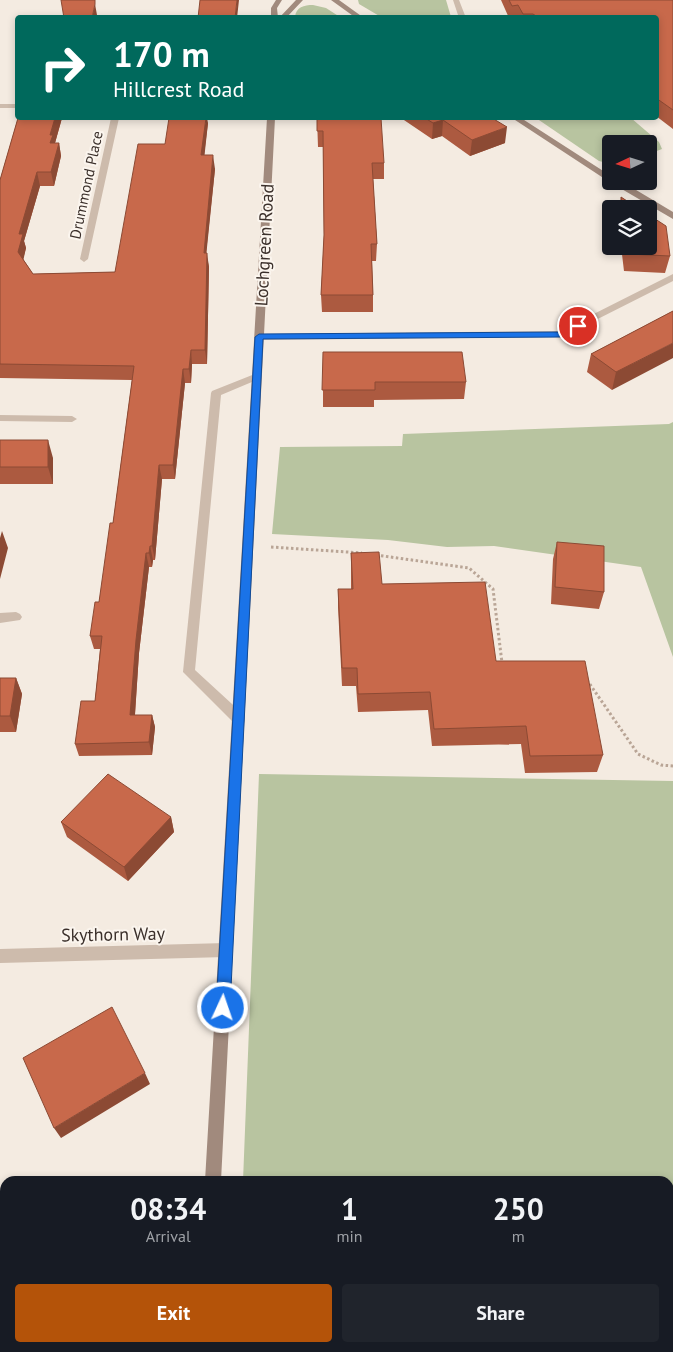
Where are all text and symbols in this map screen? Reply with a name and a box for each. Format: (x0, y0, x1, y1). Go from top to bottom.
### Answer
text: 170 m (113, 31, 210, 77)
icon: right (30, 35, 95, 100)
text: Hillcrest Road (113, 75, 244, 103)
street label: Drummond Place (65, 129, 107, 241)
north arrow (602, 135, 658, 190)
map controls (602, 135, 657, 255)
street label: Lochgreen Road (249, 183, 279, 307)
button: layers (602, 200, 657, 255)
pin (557, 305, 599, 347)
icon: arrive (564, 312, 592, 340)
street label: Skythorn Way (61, 922, 166, 946)
position arrow (196, 981, 248, 1033)
text: 08:34 (130, 1189, 206, 1228)
text: 1 (341, 1189, 358, 1228)
text: 250 (493, 1189, 544, 1228)
text: Arrival (146, 1226, 191, 1246)
text: min (337, 1226, 363, 1246)
text: m (512, 1226, 525, 1246)
button: Exit (15, 1284, 332, 1342)
button: Share (342, 1284, 659, 1342)

